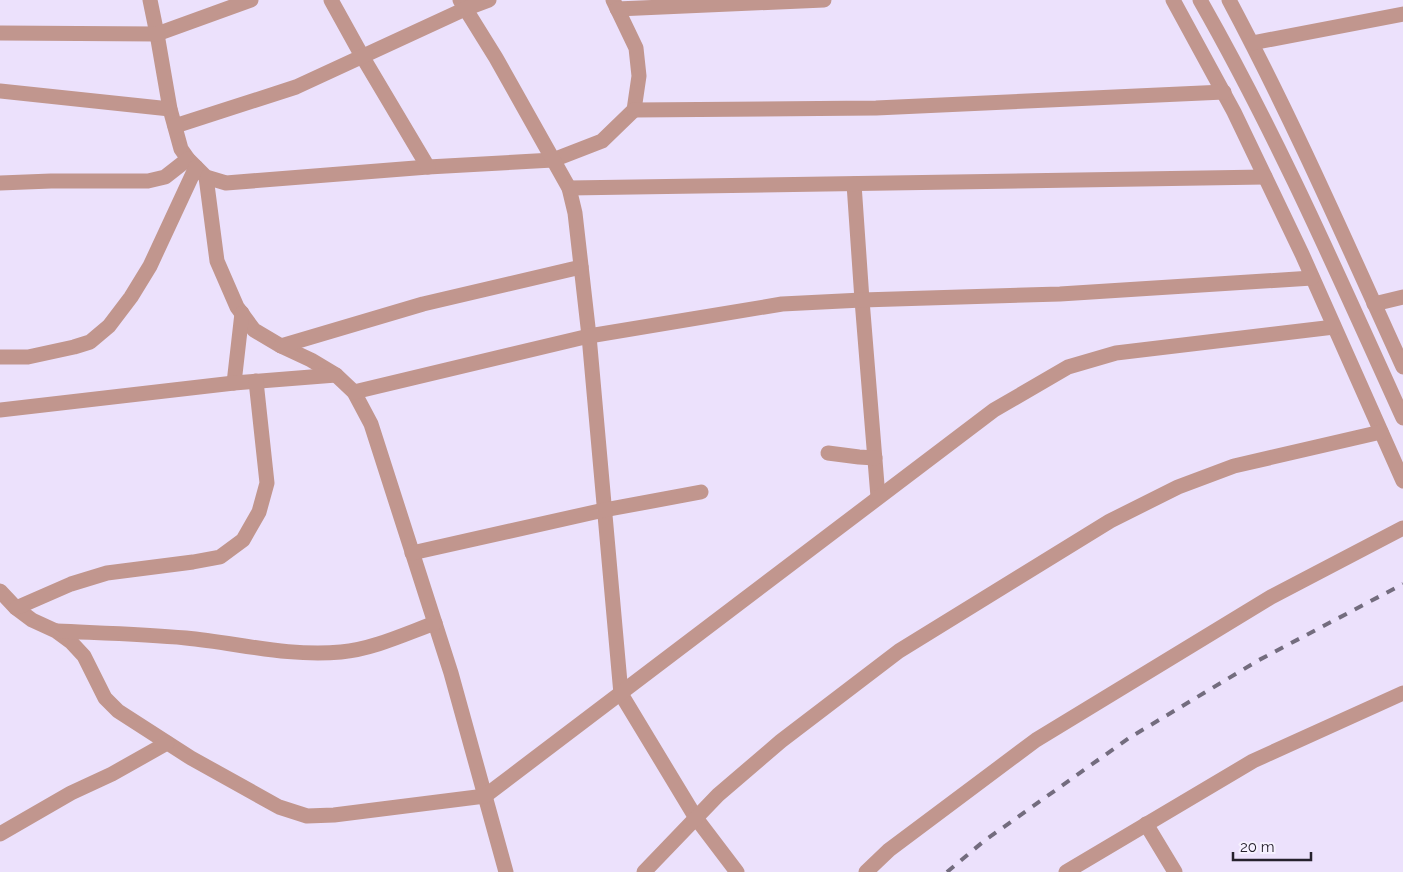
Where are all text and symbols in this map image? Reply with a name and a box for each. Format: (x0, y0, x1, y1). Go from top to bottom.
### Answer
scale bar (1233, 830, 1310, 862)
text: 20 m (1240, 838, 1275, 856)

